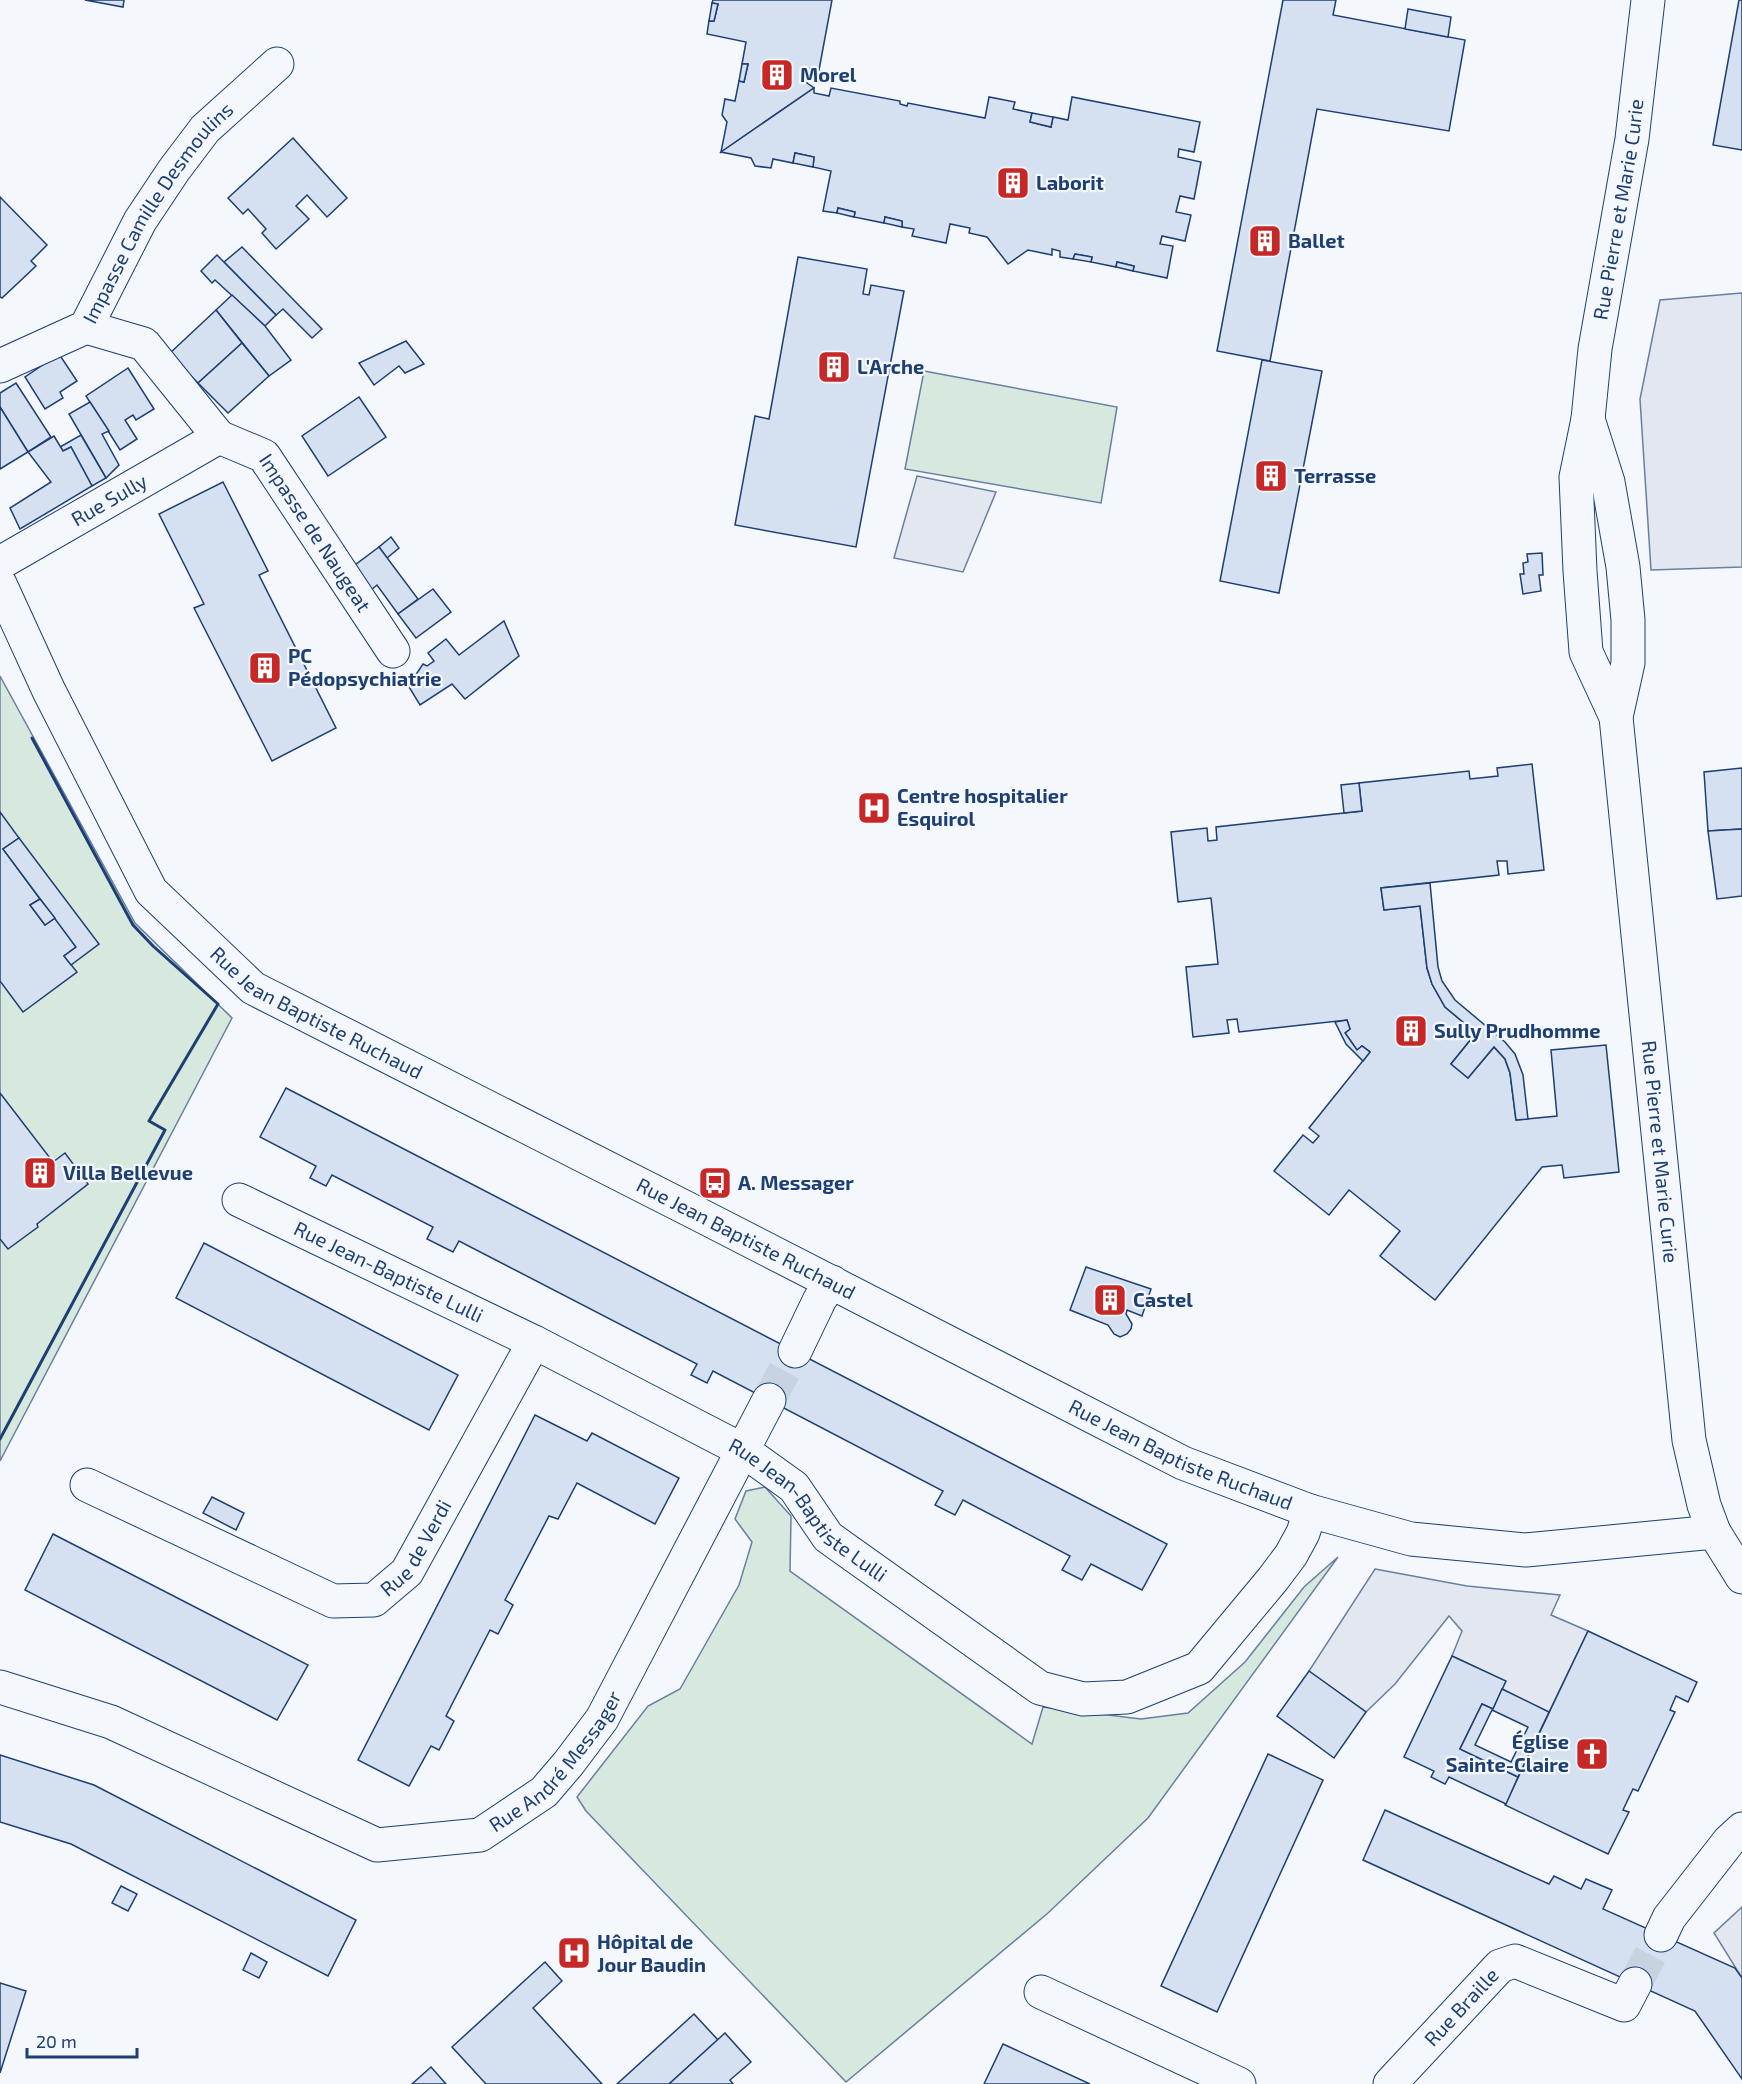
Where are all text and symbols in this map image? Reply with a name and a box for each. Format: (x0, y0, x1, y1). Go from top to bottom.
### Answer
building icon: Morel (759, 57, 795, 93)
place label: Morel (800, 62, 857, 86)
street label: Impasse Camille Desmoulins (77, 97, 238, 327)
street label: Rue Pierre et Marie Curie (1587, 98, 1648, 322)
building icon: Laborit (995, 165, 1031, 201)
place label: Laborit (1036, 170, 1104, 194)
building icon: Ballet (1247, 223, 1283, 259)
place label: Ballet (1288, 228, 1345, 252)
building icon: L'Arche (816, 349, 852, 385)
place label: L'Arche (857, 354, 924, 378)
street label: Impasse de Naugeat (255, 449, 377, 616)
building icon: Terrasse (1253, 458, 1289, 494)
place label: Terrasse (1294, 463, 1376, 487)
street label: Rue Sully (66, 468, 151, 531)
place label: PC Pédopsychiatrie (288, 643, 442, 691)
building icon: PC Pédopsychiatrie (247, 650, 283, 686)
place label: Centre hospitalier Esquirol (897, 783, 1068, 830)
hospital icon: Centre hospitalier Esquirol (856, 790, 892, 826)
street label: Rue Jean Baptiste Ruchaud (206, 941, 427, 1083)
building icon: Sully Prudhomme (1393, 1013, 1429, 1049)
place label: Sully Prudhomme (1434, 1018, 1600, 1043)
street label: Rue Pierre et Marie Curie (1638, 1039, 1684, 1264)
building icon: Villa Bellevue (22, 1155, 58, 1191)
place label: Villa Bellevue (63, 1160, 193, 1184)
bus stop icon: A. Messager (697, 1165, 733, 1201)
place label: A. Messager (738, 1170, 854, 1194)
street label: Rue Jean Baptiste Ruchaud (633, 1172, 860, 1304)
street label: Rue Jean-Baptiste Lulli (291, 1215, 487, 1327)
building icon: Castel (1092, 1282, 1128, 1318)
place label: Castel (1133, 1287, 1193, 1311)
street label: Rue Jean Baptiste Ruchaud (1065, 1394, 1296, 1514)
street label: Rue Jean-Baptiste Lulli (725, 1432, 892, 1586)
street label: Rue de Verdi (375, 1495, 456, 1601)
street label: Rue André Messager (484, 1686, 626, 1836)
place label: Église Sainte-Claire (1446, 1729, 1569, 1776)
church icon: Église Sainte-Claire (1574, 1736, 1610, 1772)
place label: Hôpital de Jour Baudin (597, 1929, 706, 1976)
hospital icon: Hôpital de Jour Baudin (556, 1935, 592, 1971)
street label: Rue Braille (1419, 1962, 1503, 2051)
scale bar (27, 2021, 136, 2059)
text: 20 m (36, 2030, 77, 2052)

